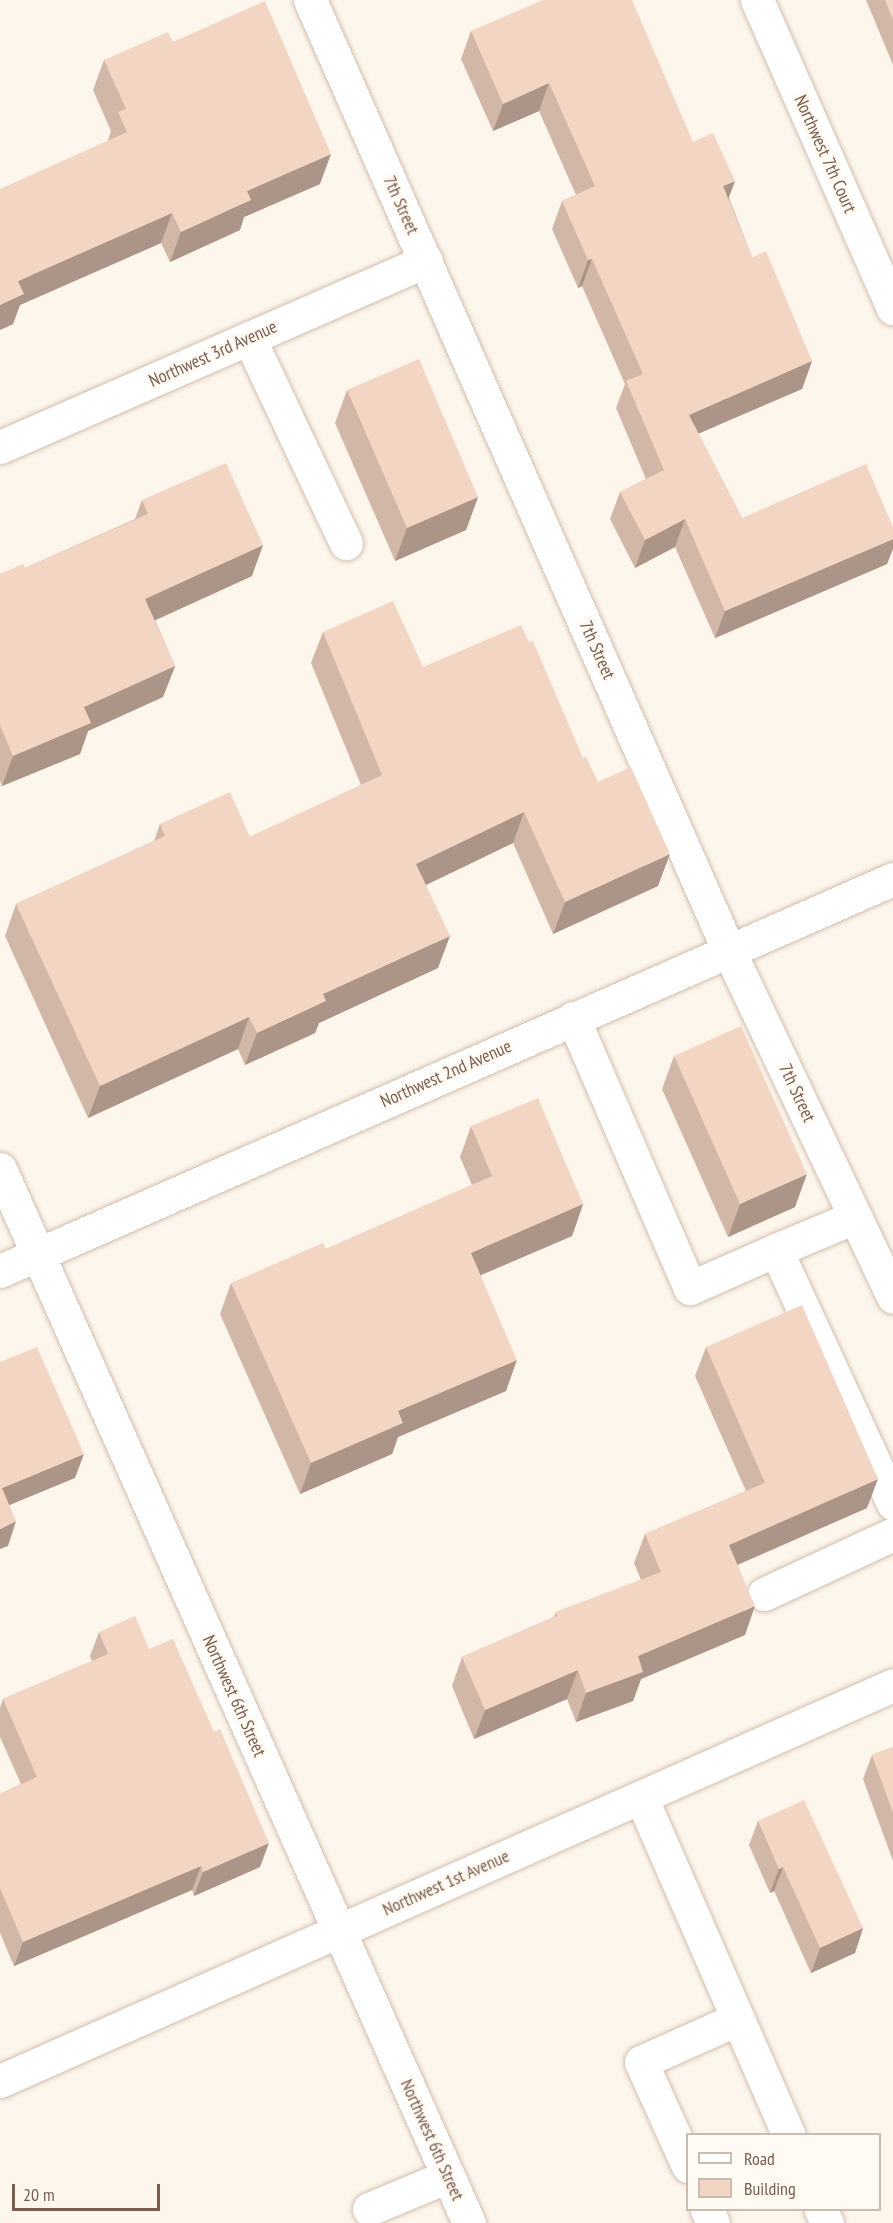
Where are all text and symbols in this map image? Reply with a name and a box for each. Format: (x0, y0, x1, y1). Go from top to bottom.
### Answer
street label: Northwest 7th Court (789, 92, 861, 216)
street label: 7th Street (379, 172, 423, 238)
street label: Northwest 3rd Avenue (145, 316, 281, 392)
street label: 7th Street (575, 617, 619, 683)
street label: Northwest 2nd Avenue (377, 1035, 515, 1113)
street label: 7th Street (774, 1060, 820, 1126)
street label: Northwest 6th Street (198, 1632, 270, 1760)
street label: Northwest 1st Avenue (379, 1845, 513, 1921)
street label: Northwest 6th Street (396, 2076, 468, 2204)
legend (686, 2133, 881, 2211)
text: Road (744, 2147, 775, 2170)
scale bar (15, 2172, 164, 2210)
text: Building (744, 2177, 796, 2200)
text: 20 m (23, 2183, 55, 2206)

